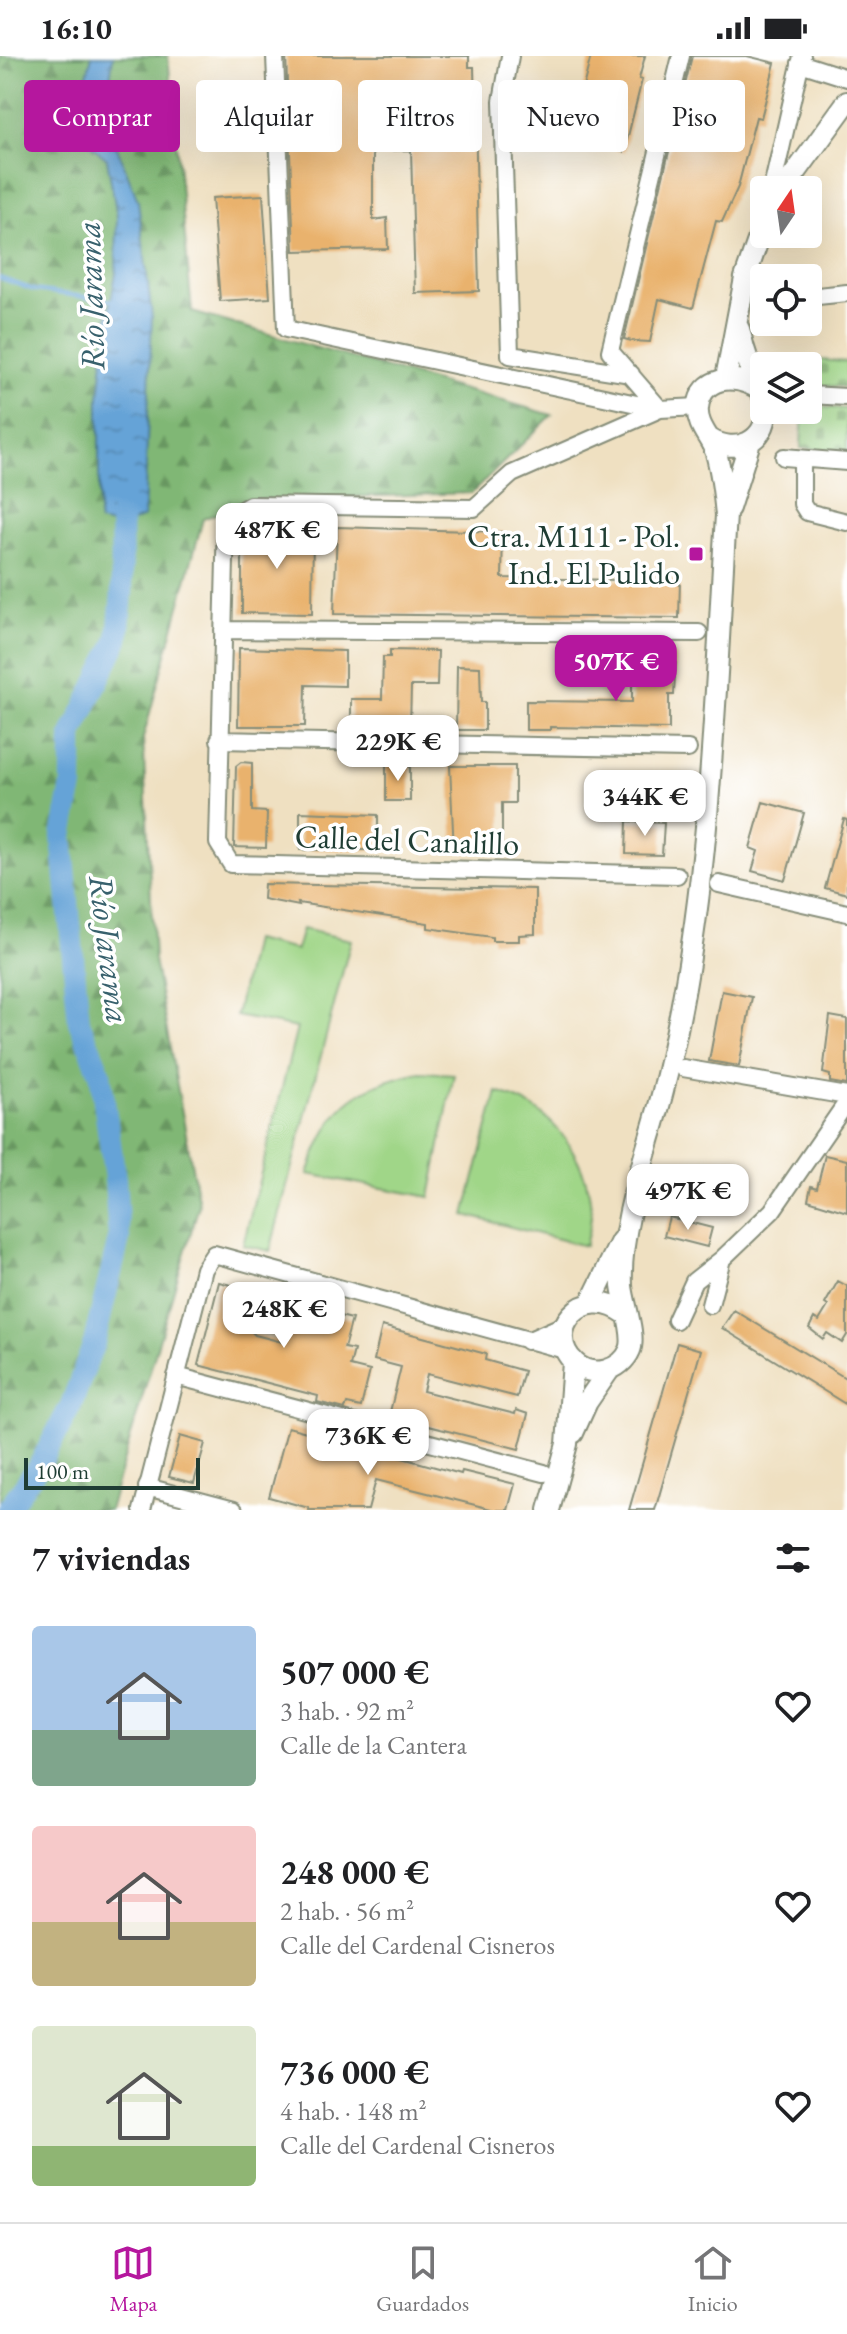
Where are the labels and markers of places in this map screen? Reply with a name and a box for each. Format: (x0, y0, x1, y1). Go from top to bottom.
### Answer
pin: 487K € (212, 503, 342, 571)
place label: Ctra. M111 - Pol. Ind. El Pulido (467, 515, 680, 594)
marker: Ctra. M111 - Pol. Ind. El Pulido (687, 545, 705, 563)
pin: 507K € (551, 635, 681, 703)
pin: 229K € (333, 715, 463, 783)
pin: 344K € (580, 770, 710, 838)
pin: 497K € (623, 1164, 753, 1232)
pin: 248K € (219, 1282, 349, 1350)
pin: 736K € (303, 1409, 433, 1477)

